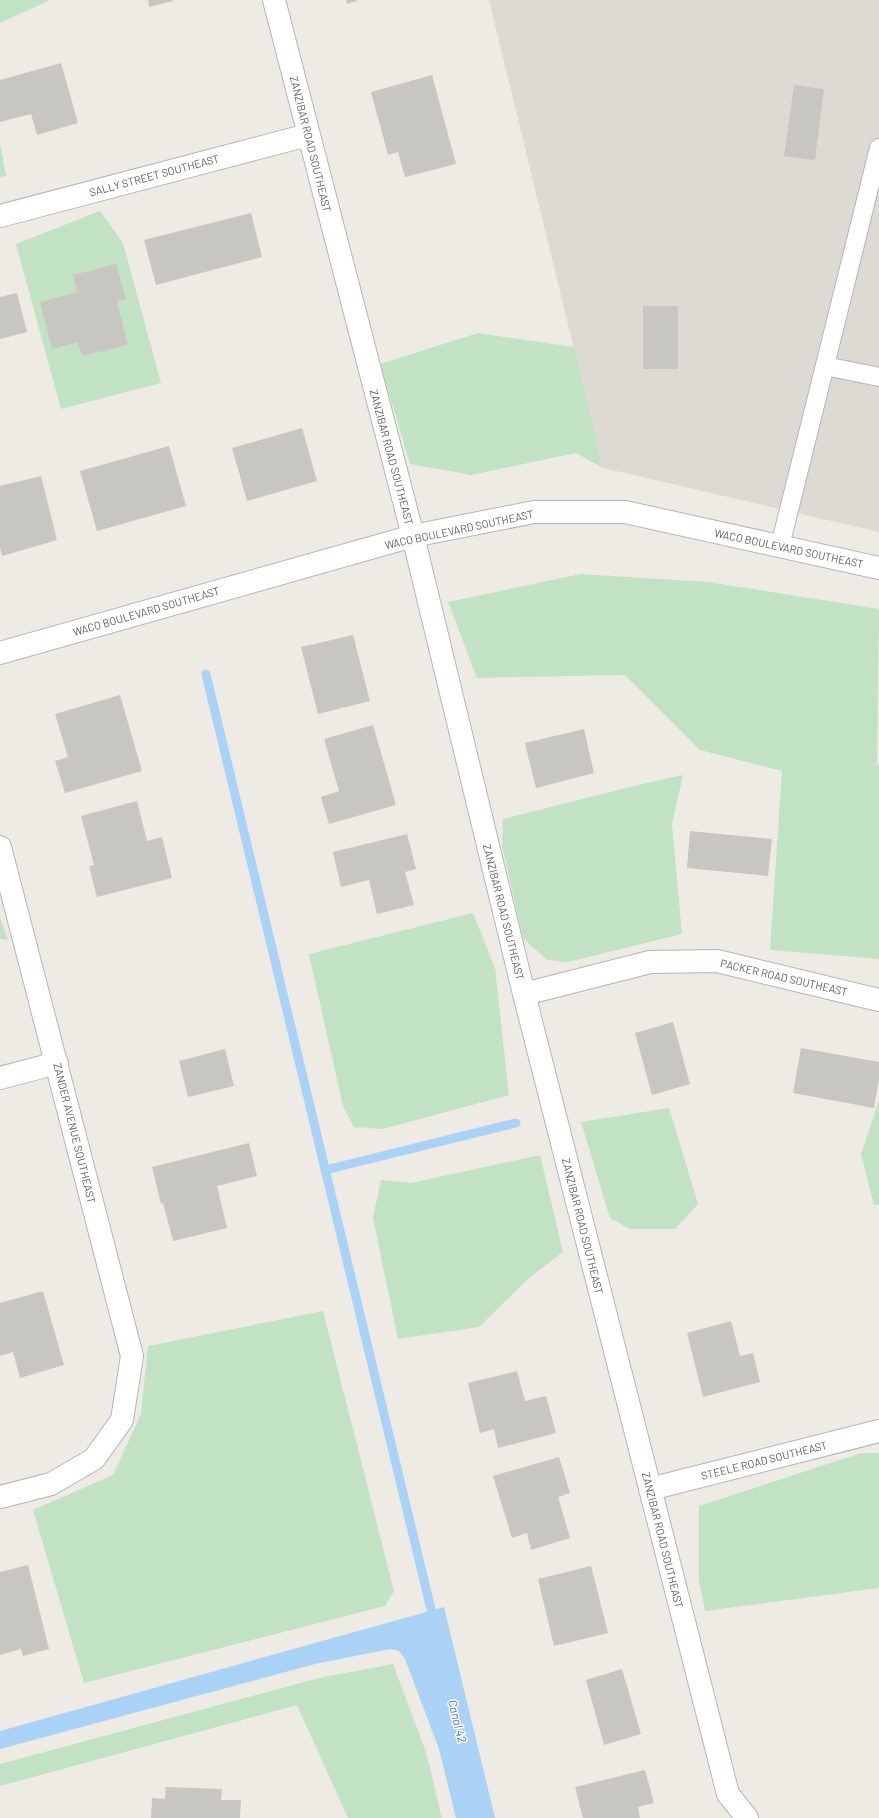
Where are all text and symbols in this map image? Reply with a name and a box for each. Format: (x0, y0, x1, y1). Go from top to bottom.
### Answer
street label: ZANZIBAR ROAD SOUTHEAST (288, 75, 334, 213)
street label: SALLY STREET SOUTHEAST (88, 151, 220, 199)
street label: ZANZIBAR ROAD SOUTHEAST (368, 388, 416, 526)
street label: WACO BOULEVARD SOUTHEAST (383, 507, 535, 551)
street label: WACO BOULEVARD SOUTHEAST (713, 526, 865, 570)
street label: WACO BOULEVARD SOUTHEAST (71, 584, 221, 638)
street label: ZANZIBAR ROAD SOUTHEAST (481, 843, 527, 981)
street label: PACKER ROAD SOUTHEAST (719, 956, 849, 998)
street label: ZANDER AVENUE SOUTHEAST (51, 1061, 99, 1205)
street label: ZANZIBAR ROAD SOUTHEAST (560, 1157, 606, 1295)
street label: STEELE ROAD SOUTHEAST (700, 1438, 828, 1482)
street label: ZANZIBAR ROAD SOUTHEAST (640, 1471, 686, 1609)
water label: Canal 42 (446, 1698, 470, 1744)

